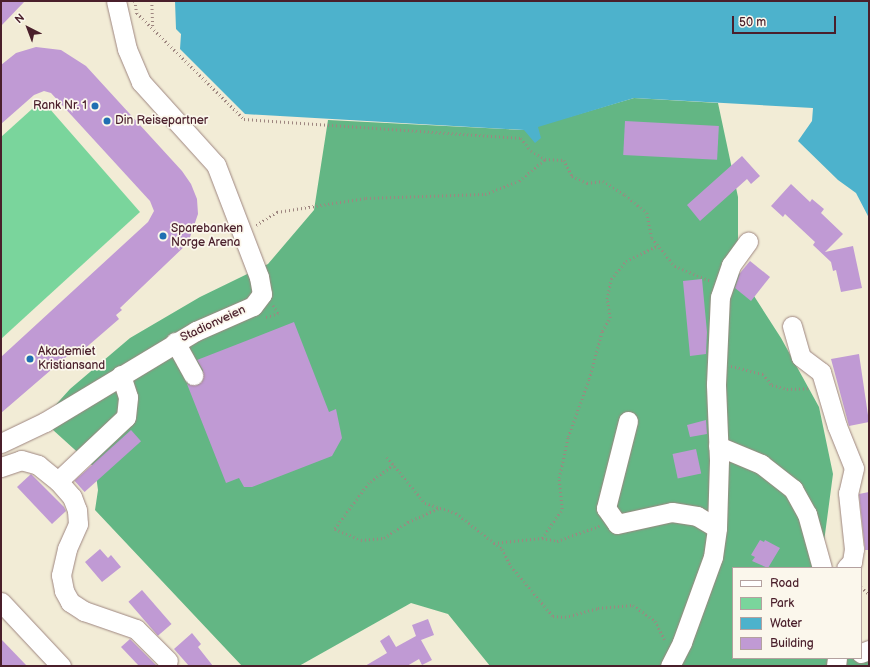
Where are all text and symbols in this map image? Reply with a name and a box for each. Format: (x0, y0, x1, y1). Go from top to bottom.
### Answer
north arrow (8, 8, 48, 48)
scale bar (734, 8, 838, 34)
text: N (12, 11, 27, 26)
text: 50 m (739, 15, 766, 30)
place label: Rank Nr. 1 (33, 99, 87, 113)
marker: Rank Nr. 1 (90, 101, 100, 111)
place label: Din Reisepartner (115, 114, 208, 128)
marker: Din Reisepartner (102, 116, 112, 126)
place label: Sparebanken Norge Arena (171, 222, 243, 250)
marker: Sparebanken Norge Arena (158, 231, 168, 241)
street label: Stadionveien (178, 303, 248, 345)
place label: Akademiet Kristiansand (38, 345, 105, 373)
marker: Akademiet Kristiansand (25, 354, 35, 364)
legend (732, 567, 862, 659)
text: Road (770, 576, 799, 591)
text: Park (770, 596, 794, 611)
text: Water (770, 616, 802, 631)
text: Building (770, 636, 814, 651)

